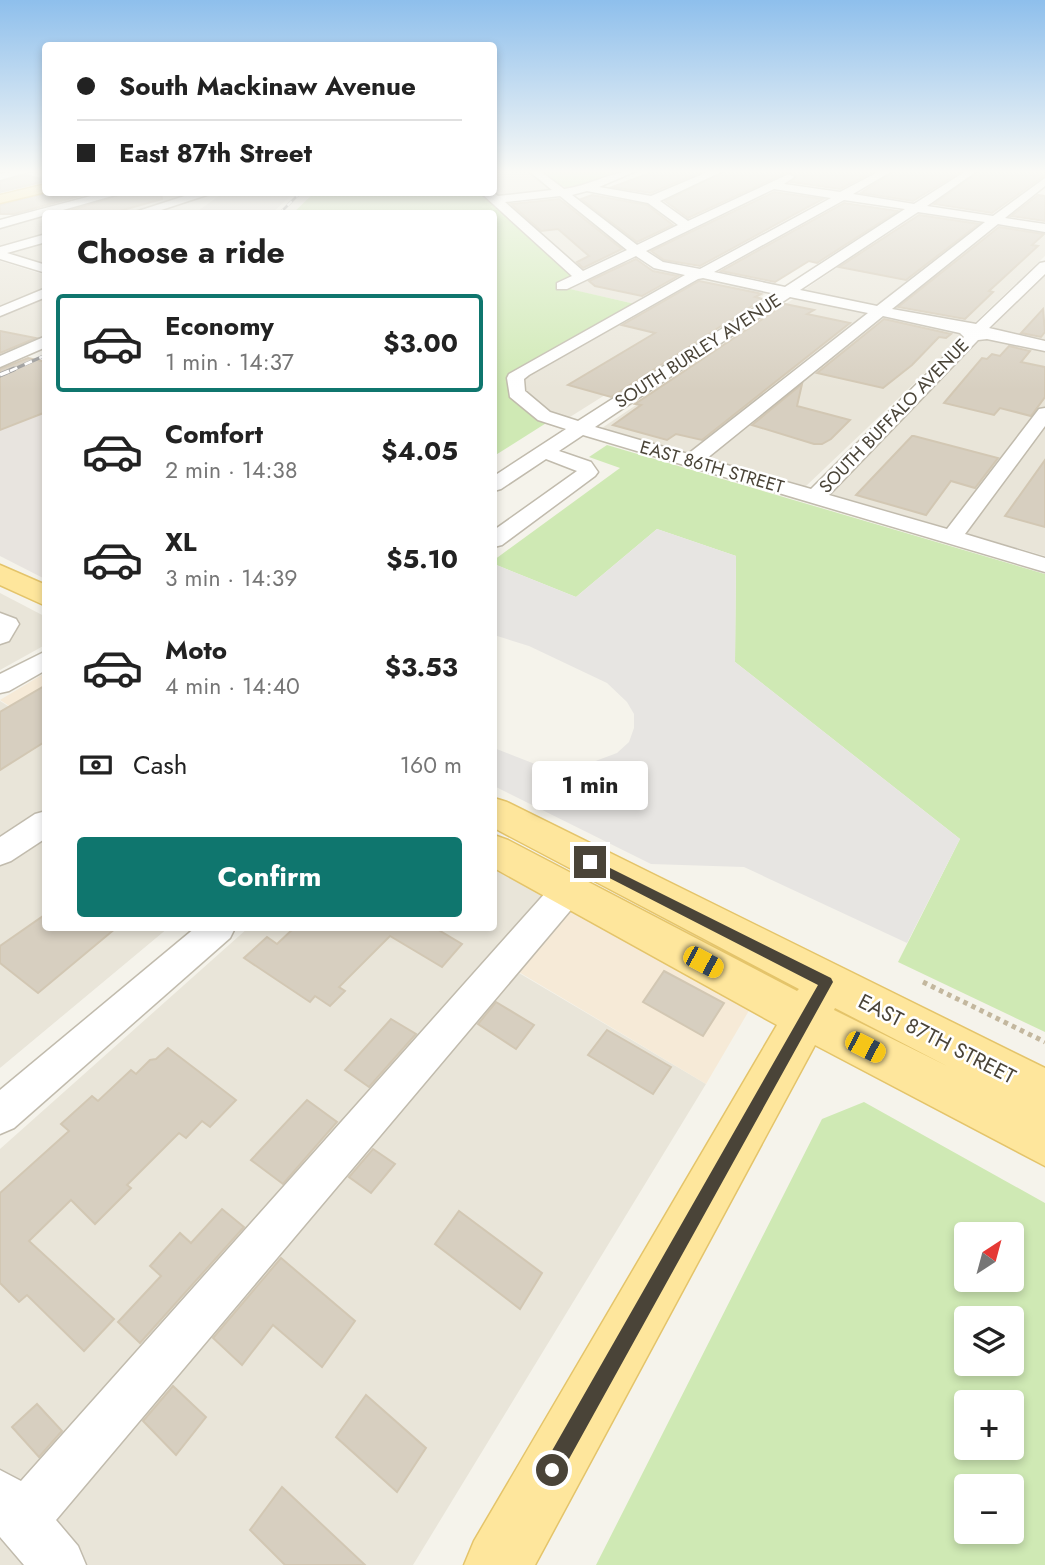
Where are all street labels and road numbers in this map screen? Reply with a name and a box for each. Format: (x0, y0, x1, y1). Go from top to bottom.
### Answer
street label: SOUTH BURLEY AVENUE (610, 287, 786, 415)
street label: SOUTH BUFFALO AVENUE (813, 333, 975, 499)
street label: EAST 86TH STREET (637, 434, 788, 500)
street label: EAST 87TH STREET (853, 986, 1021, 1092)

